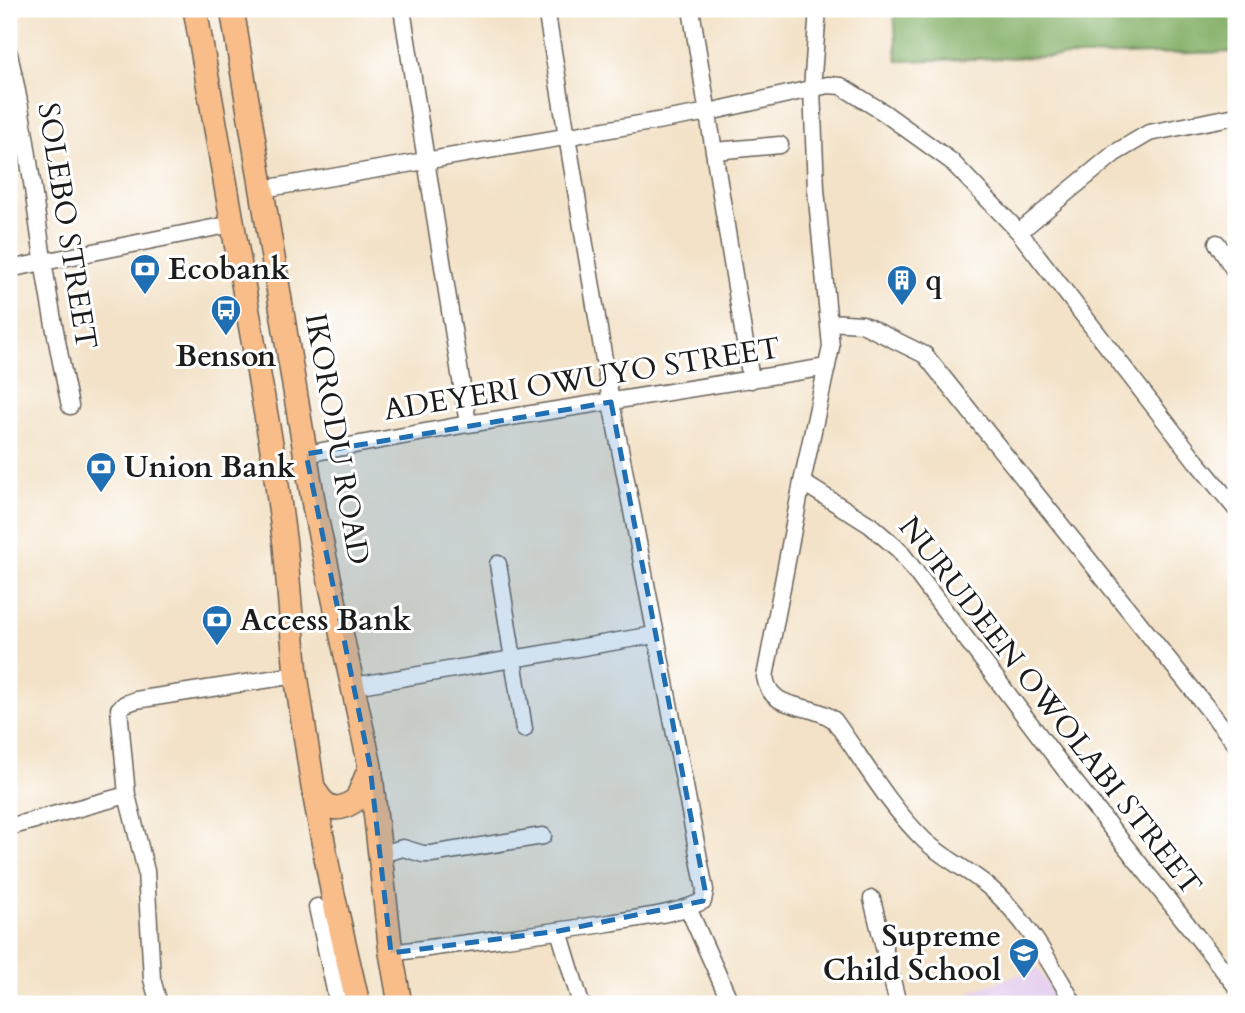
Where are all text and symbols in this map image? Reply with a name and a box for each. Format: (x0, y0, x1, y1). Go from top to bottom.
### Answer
street label: SOLEBO STREET (27, 100, 107, 352)
place label: Ecobank (168, 249, 290, 290)
bank icon: Ecobank (128, 252, 162, 296)
place label: q (925, 260, 943, 301)
building icon: q (885, 263, 919, 307)
bus stop icon: Benson (209, 293, 243, 337)
street label: IKORODU ROAD (295, 310, 379, 568)
street label: ADEYERI OWUYO STREET (381, 327, 783, 431)
place label: Benson (176, 336, 276, 377)
place label: Union Bank (124, 447, 296, 488)
bank icon: Union Bank (84, 450, 118, 494)
street label: NURUDEEN OWOLABI STREET (889, 508, 1211, 904)
place label: Access Bank (240, 600, 412, 641)
bank icon: Access Bank (200, 603, 234, 647)
place label: Supreme Child School (823, 916, 1001, 991)
school or university icon: Supreme Child School (1007, 936, 1041, 980)

